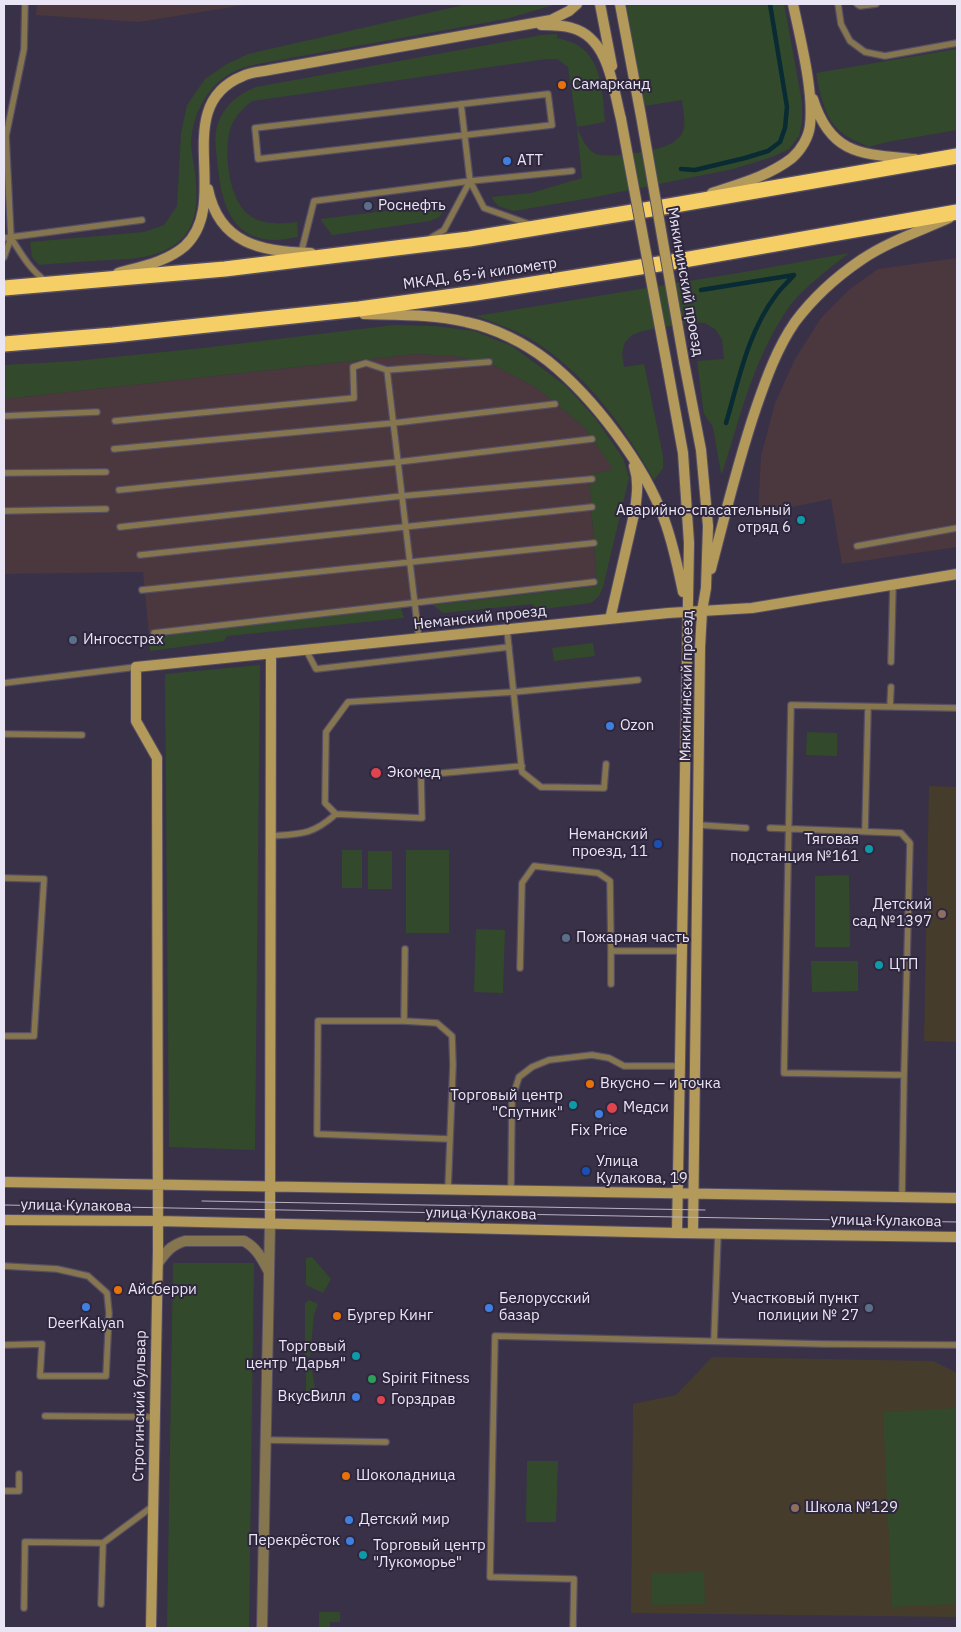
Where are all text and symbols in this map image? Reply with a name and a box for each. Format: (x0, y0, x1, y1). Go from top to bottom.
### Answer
place label: Самарканд (572, 76, 650, 94)
marker: Самарканд (556, 79, 568, 91)
place label: АТТ (517, 152, 543, 170)
marker: АТТ (501, 155, 513, 167)
place label: Роснефть (378, 197, 446, 215)
marker: Роснефть (362, 200, 374, 212)
street label: Мякининский проезд (663, 206, 707, 358)
street label: МКАД, 65-й километр (402, 254, 558, 294)
place label: Аварийно-спасательный отряд 6 (616, 502, 791, 537)
marker: Аварийно-спасательный отряд 6 (795, 514, 807, 526)
street label: Неманский проезд (413, 602, 547, 634)
street label: Мякининский проезд (677, 610, 697, 762)
place label: Ингосстрах (83, 631, 164, 649)
marker: Ингосстрах (67, 634, 79, 646)
place label: Ozon (620, 717, 654, 735)
marker: Ozon (604, 720, 616, 732)
place label: Экомед (387, 764, 441, 782)
marker: Экомед (369, 766, 383, 780)
place label: Неманский проезд, 11 (568, 826, 648, 861)
place label: Тяговая подстанция №161 (730, 831, 859, 866)
marker: Неманский проезд, 11 (652, 838, 664, 850)
marker: Тяговая подстанция №161 (863, 843, 875, 855)
place label: Детский сад №1397 (852, 896, 932, 931)
marker: Детский сад №1397 (936, 908, 948, 920)
place label: Пожарная часть (576, 929, 690, 947)
marker: Пожарная часть (560, 932, 572, 944)
place label: ЦТП (889, 956, 918, 974)
marker: ЦТП (873, 959, 885, 971)
place label: Вкусно — и точка (600, 1075, 721, 1093)
marker: Вкусно — и точка (584, 1078, 596, 1090)
place label: Торговый центр "Спутник" (450, 1087, 563, 1122)
marker: Торговый центр "Спутник" (567, 1099, 579, 1111)
place label: Медси (623, 1099, 669, 1117)
marker: Медси (605, 1101, 619, 1115)
marker: Fix Price (593, 1108, 605, 1120)
place label: Fix Price (570, 1122, 628, 1140)
place label: Улица Кулакова, 19 (596, 1153, 688, 1188)
marker: Улица Кулакова, 19 (580, 1165, 592, 1177)
street label: улица Кулакова (20, 1196, 132, 1216)
street label: улица Кулакова (425, 1204, 537, 1224)
street label: улица Кулакова (830, 1211, 942, 1231)
place label: Айсберри (128, 1281, 197, 1299)
marker: Айсберри (112, 1284, 124, 1296)
place label: Белорусский базар (499, 1290, 590, 1325)
place label: Участковый пункт полиции № 27 (732, 1290, 859, 1325)
marker: DeerKalyan (80, 1301, 92, 1313)
marker: Белорусский базар (483, 1302, 495, 1314)
marker: Участковый пункт полиции № 27 (863, 1302, 875, 1314)
place label: Бургер Кинг (347, 1307, 433, 1325)
marker: Бургер Кинг (331, 1310, 343, 1322)
place label: DeerKalyan (47, 1315, 125, 1333)
street label: Строгинский бульвар (130, 1330, 150, 1482)
place label: Торговый центр "Дарья" (246, 1338, 346, 1373)
marker: Торговый центр "Дарья" (350, 1350, 362, 1362)
place label: Spirit Fitness (382, 1370, 470, 1388)
marker: Spirit Fitness (366, 1373, 378, 1385)
place label: ВкусВилл (278, 1388, 346, 1406)
marker: ВкусВилл (350, 1391, 362, 1403)
place label: Горздрав (391, 1391, 456, 1409)
marker: Горздрав (375, 1394, 387, 1406)
place label: Шоколадница (356, 1467, 456, 1485)
marker: Шоколадница (340, 1470, 352, 1482)
place label: Школа №129 (805, 1499, 898, 1517)
marker: Школа №129 (789, 1502, 801, 1514)
place label: Детский мир (359, 1511, 450, 1529)
marker: Детский мир (343, 1514, 355, 1526)
place label: Перекрёсток (248, 1532, 340, 1550)
marker: Перекрёсток (344, 1535, 356, 1547)
place label: Торговый центр "Лукоморье" (373, 1537, 486, 1572)
marker: Торговый центр "Лукоморье" (357, 1549, 369, 1561)

